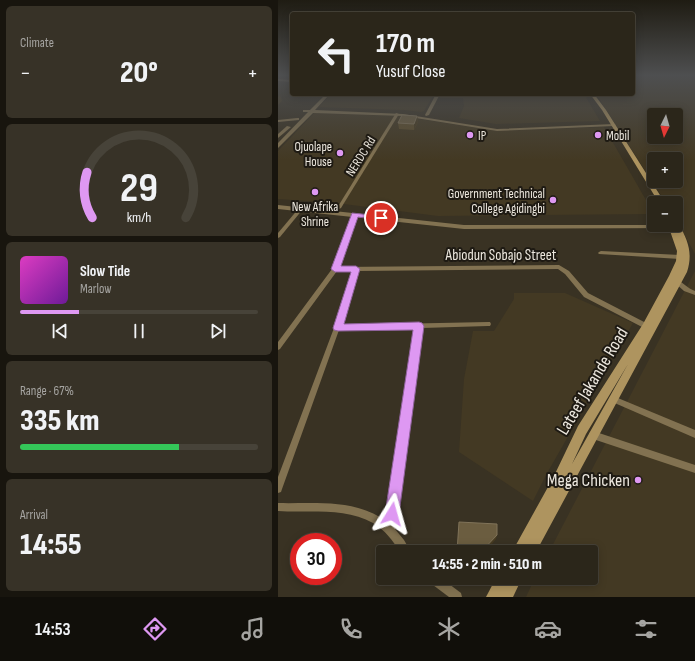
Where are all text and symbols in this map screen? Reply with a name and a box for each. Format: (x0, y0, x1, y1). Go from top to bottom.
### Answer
text: 170 m (376, 27, 435, 60)
icon: left (310, 28, 362, 80)
text: Climate (20, 35, 54, 51)
text: 20° (120, 55, 158, 91)
text: − (20, 60, 31, 87)
text: + (247, 60, 258, 87)
text: Yusuf Close (376, 61, 446, 82)
north arrow (647, 108, 683, 144)
map controls (647, 108, 683, 232)
place label: IP (478, 128, 487, 144)
place label: Mobil (606, 128, 629, 144)
marker: IP (465, 130, 475, 140)
marker: Mobil (593, 130, 603, 140)
street label: NERDC Rd (342, 134, 379, 179)
place label: Ojuolape House (294, 139, 332, 170)
marker: Ojuolape House (335, 148, 345, 158)
button: + (647, 152, 683, 188)
text: 29 (120, 164, 158, 213)
place label: Government Technical College Agidingbi (448, 186, 545, 217)
marker: New Afrika Shrine (310, 187, 320, 197)
marker: Government Technical College Agidingbi (548, 195, 558, 205)
button: − (647, 196, 683, 232)
place label: New Afrika Shrine (292, 199, 338, 230)
pin (364, 201, 398, 235)
icon: arrive (370, 207, 392, 229)
text: km/h (127, 209, 151, 226)
street label: Abiodun Sobajo Street (445, 246, 557, 265)
text: Slow Tide (80, 262, 130, 281)
text: Marlow (80, 281, 112, 297)
icon: previous (49, 320, 71, 342)
icon: pause (128, 320, 150, 342)
icon: next (207, 320, 229, 342)
street label: Lateef Jakande Road (552, 324, 633, 439)
text: Range · 67% (20, 383, 74, 399)
text: 335 km (20, 403, 99, 439)
place label: Mega Chicken (547, 470, 630, 491)
marker: Mega Chicken (633, 475, 643, 485)
position arrow (371, 493, 413, 535)
text: Arrival (20, 507, 48, 523)
text: 14:55 (20, 527, 82, 563)
speed limit sign: 30 (290, 533, 342, 585)
text: 14:55 · 2 min · 510 m (432, 555, 542, 574)
icon: directions (141, 615, 169, 643)
icon: music (239, 615, 267, 643)
icon: phone (337, 615, 365, 643)
icon: climate (435, 615, 463, 643)
icon: car (534, 615, 562, 643)
icon: filters (632, 615, 660, 643)
text: 14:53 (35, 619, 71, 640)

